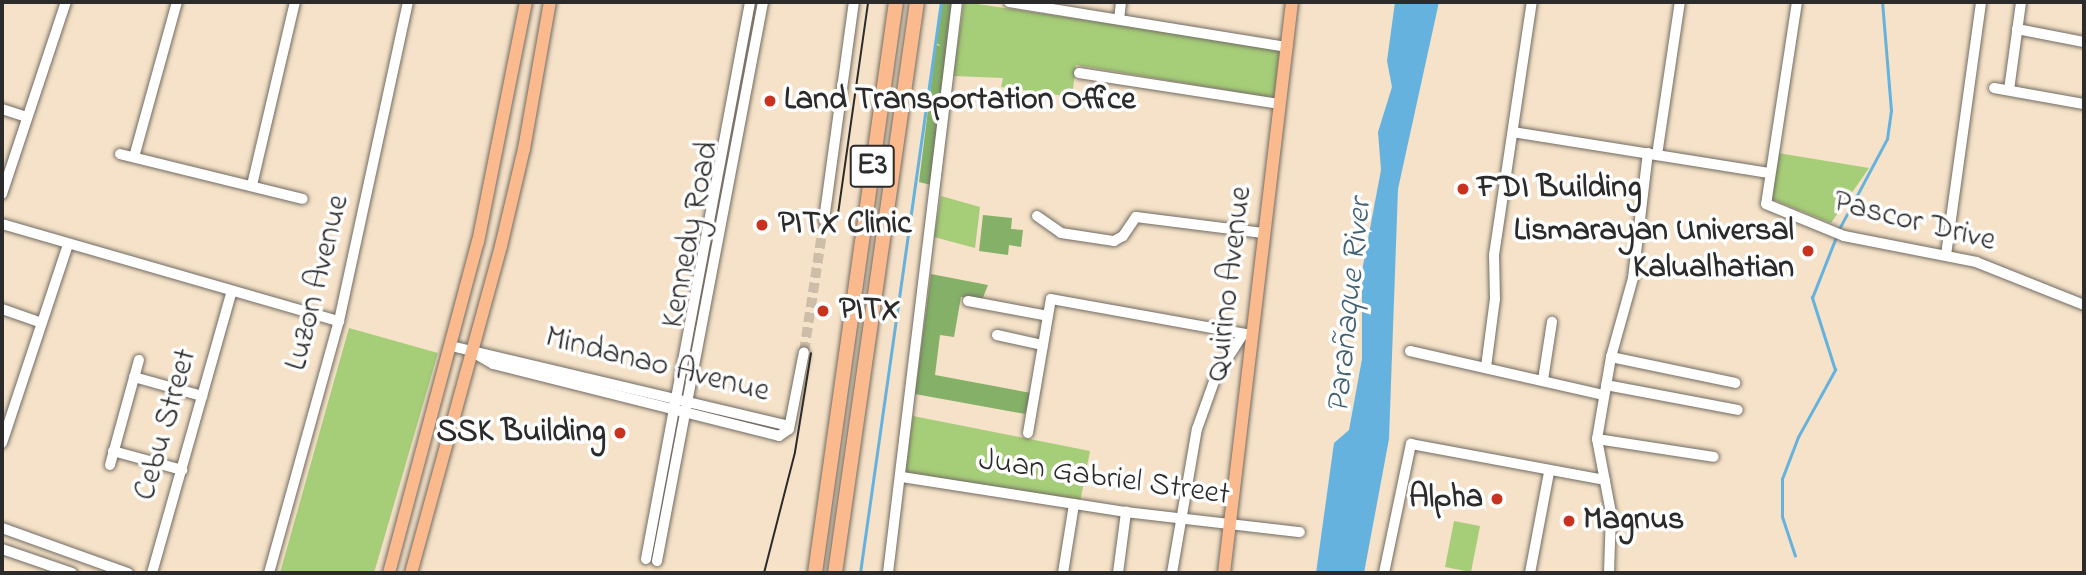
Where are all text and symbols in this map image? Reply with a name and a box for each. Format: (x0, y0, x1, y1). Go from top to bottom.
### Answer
place label: Land Transportation Office (784, 82, 1136, 120)
marker: Land Transportation Office (762, 93, 778, 109)
street label: Kennedy Road (655, 139, 729, 331)
road number: E3 (849, 140, 895, 192)
place label: FDI Building (1477, 170, 1642, 208)
marker: FDI Building (1455, 181, 1471, 197)
street label: Quirino Avenue (1200, 184, 1262, 384)
street label: Pascor Drive (1829, 184, 1999, 262)
street label: Luzon Avenue (279, 191, 359, 375)
water label: Parañaque River (1320, 197, 1382, 415)
place label: PITX Clinic (778, 206, 911, 244)
place label: Lismarayan Universal Kalualhatian (1514, 214, 1794, 289)
marker: PITX Clinic (752, 215, 772, 235)
marker: Lismarayan Universal Kalualhatian (1800, 243, 1816, 259)
place label: PITX (839, 292, 900, 330)
marker: PITX (813, 301, 833, 321)
street label: Mindanao Avenue (541, 320, 773, 412)
street label: Cebu Street (127, 345, 207, 505)
place label: SSK Building (437, 414, 606, 452)
marker: SSK Building (612, 425, 628, 441)
street label: Juan Gabriel Street (976, 442, 1232, 516)
place label: Alpha (1409, 480, 1483, 518)
marker: Alpha (1489, 491, 1505, 507)
place label: Magnus (1583, 502, 1684, 540)
marker: Magnus (1561, 513, 1577, 529)

